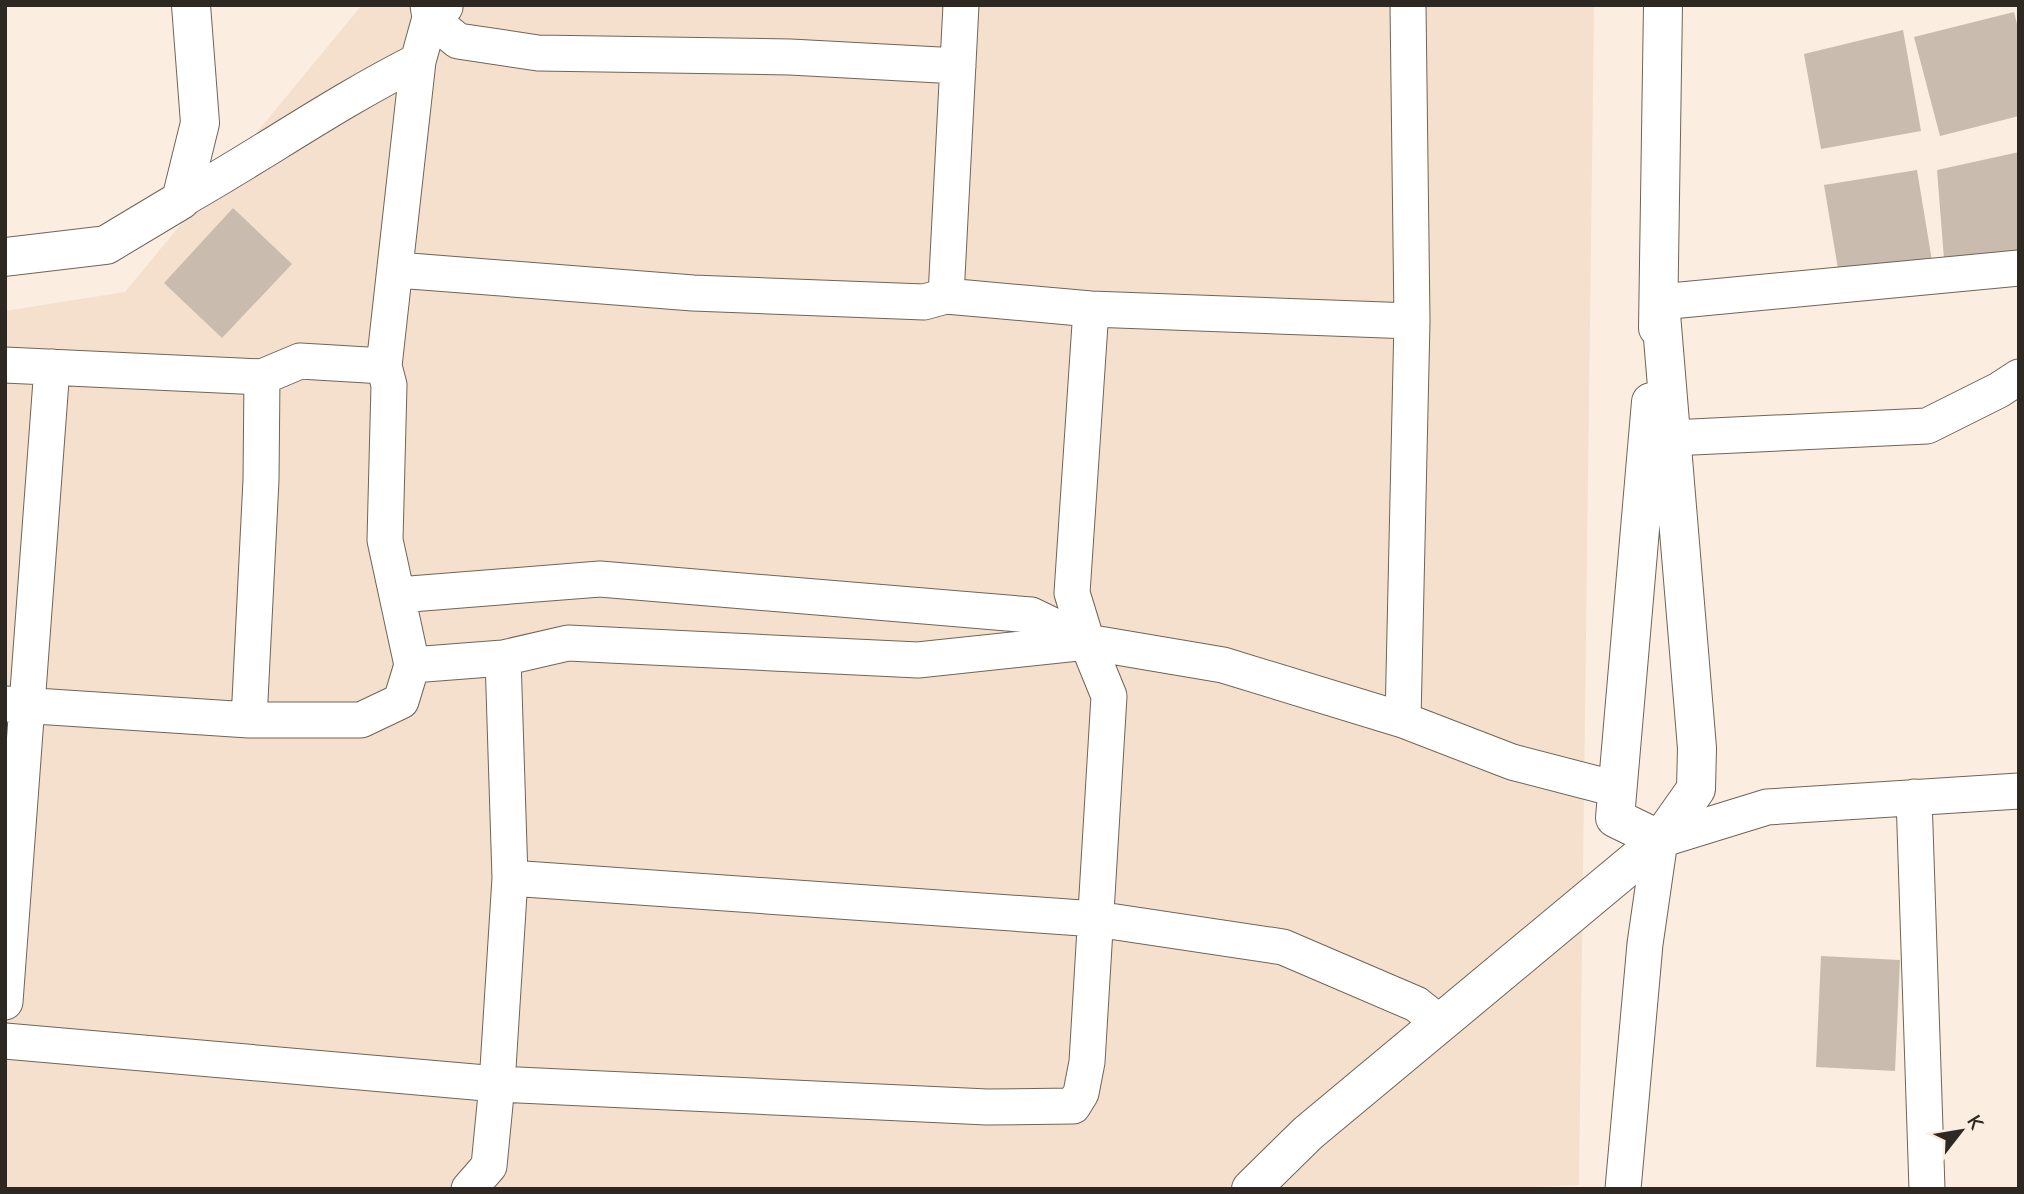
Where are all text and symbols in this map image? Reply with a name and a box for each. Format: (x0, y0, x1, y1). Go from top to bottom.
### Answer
north arrow (1926, 1096, 1996, 1166)
text: K (1961, 1110, 1990, 1135)

